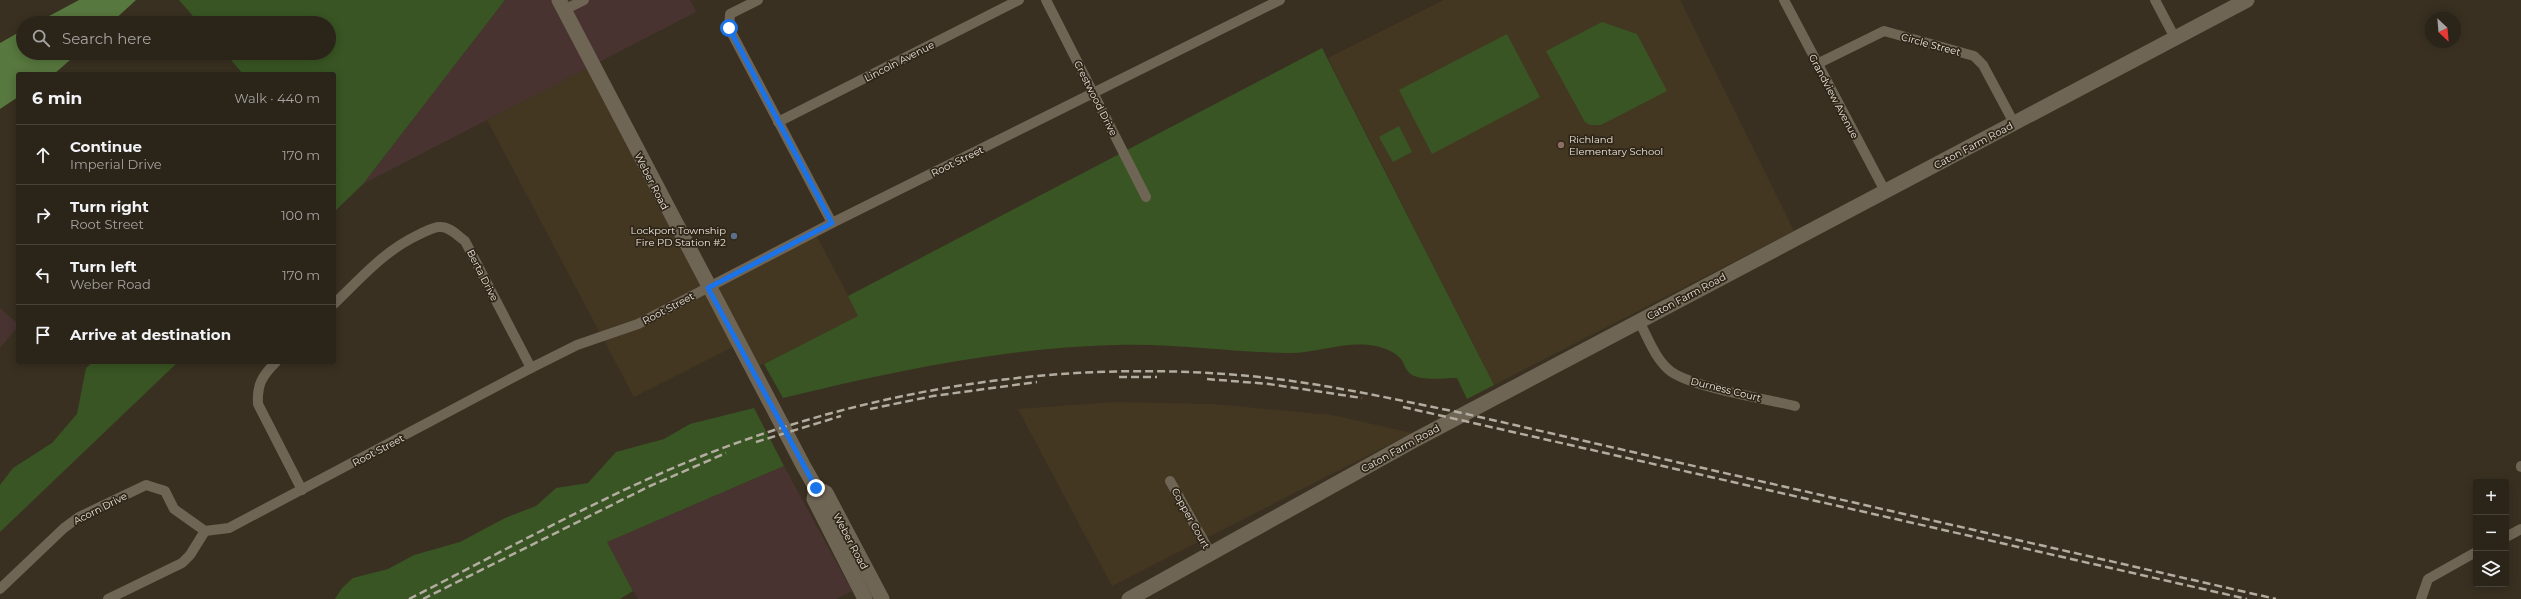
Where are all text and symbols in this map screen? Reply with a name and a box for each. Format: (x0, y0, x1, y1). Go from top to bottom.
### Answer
north arrow (2425, 12, 2461, 48)
search box (16, 16, 336, 60)
route start (720, 19, 738, 37)
icon: search (30, 27, 52, 49)
text: Search here (62, 29, 151, 48)
street label: Circle Street (1900, 30, 1962, 59)
street label: Lincoln Avenue (862, 38, 936, 85)
street label: Grandview Avenue (1806, 52, 1861, 141)
street label: Crestwood Drive (1071, 58, 1120, 138)
text: 6 min (32, 88, 82, 108)
text: Walk · 440 m (234, 90, 320, 106)
street label: Caton Farm Road (1931, 119, 2015, 172)
place label: Richland Elementary School (1569, 133, 1663, 158)
text: Continue (70, 137, 142, 156)
marker: Richland Elementary School (1556, 140, 1566, 150)
street label: Root Street (929, 143, 986, 180)
icon: ahead (32, 144, 54, 166)
text: 170 m (282, 147, 320, 163)
street label: Weber Road (632, 151, 671, 212)
text: Imperial Drive (70, 156, 162, 172)
text: Turn right (70, 197, 149, 216)
icon: right (32, 204, 54, 226)
text: 100 m (281, 207, 320, 223)
text: Root Street (70, 216, 144, 232)
place label: Lockport Township Fire PD Station #2 (631, 224, 726, 249)
marker: Lockport Township Fire PD Station #2 (729, 231, 739, 241)
street label: Berta Drive (464, 247, 501, 303)
text: Turn left (70, 257, 137, 276)
icon: left (32, 264, 54, 286)
text: 170 m (282, 267, 320, 283)
street label: Caton Farm Road (1644, 270, 1728, 323)
text: Weber Road (70, 276, 151, 292)
street label: Root Street (640, 289, 696, 327)
icon: arrive (32, 324, 54, 346)
text: Arrive at destination (70, 325, 231, 344)
street label: Durness Court (1689, 374, 1762, 405)
street label: Caton Farm Road (1359, 421, 1442, 475)
street label: Root Street (350, 431, 406, 469)
route end (807, 479, 825, 497)
map controls (2473, 479, 2509, 587)
button: + (2473, 479, 2509, 515)
street label: Copper Court (1169, 486, 1213, 551)
street label: Acorn Drive (71, 489, 129, 528)
street label: Weber Road (830, 511, 871, 572)
button: − (2473, 515, 2509, 551)
button: layers (2473, 551, 2509, 587)

